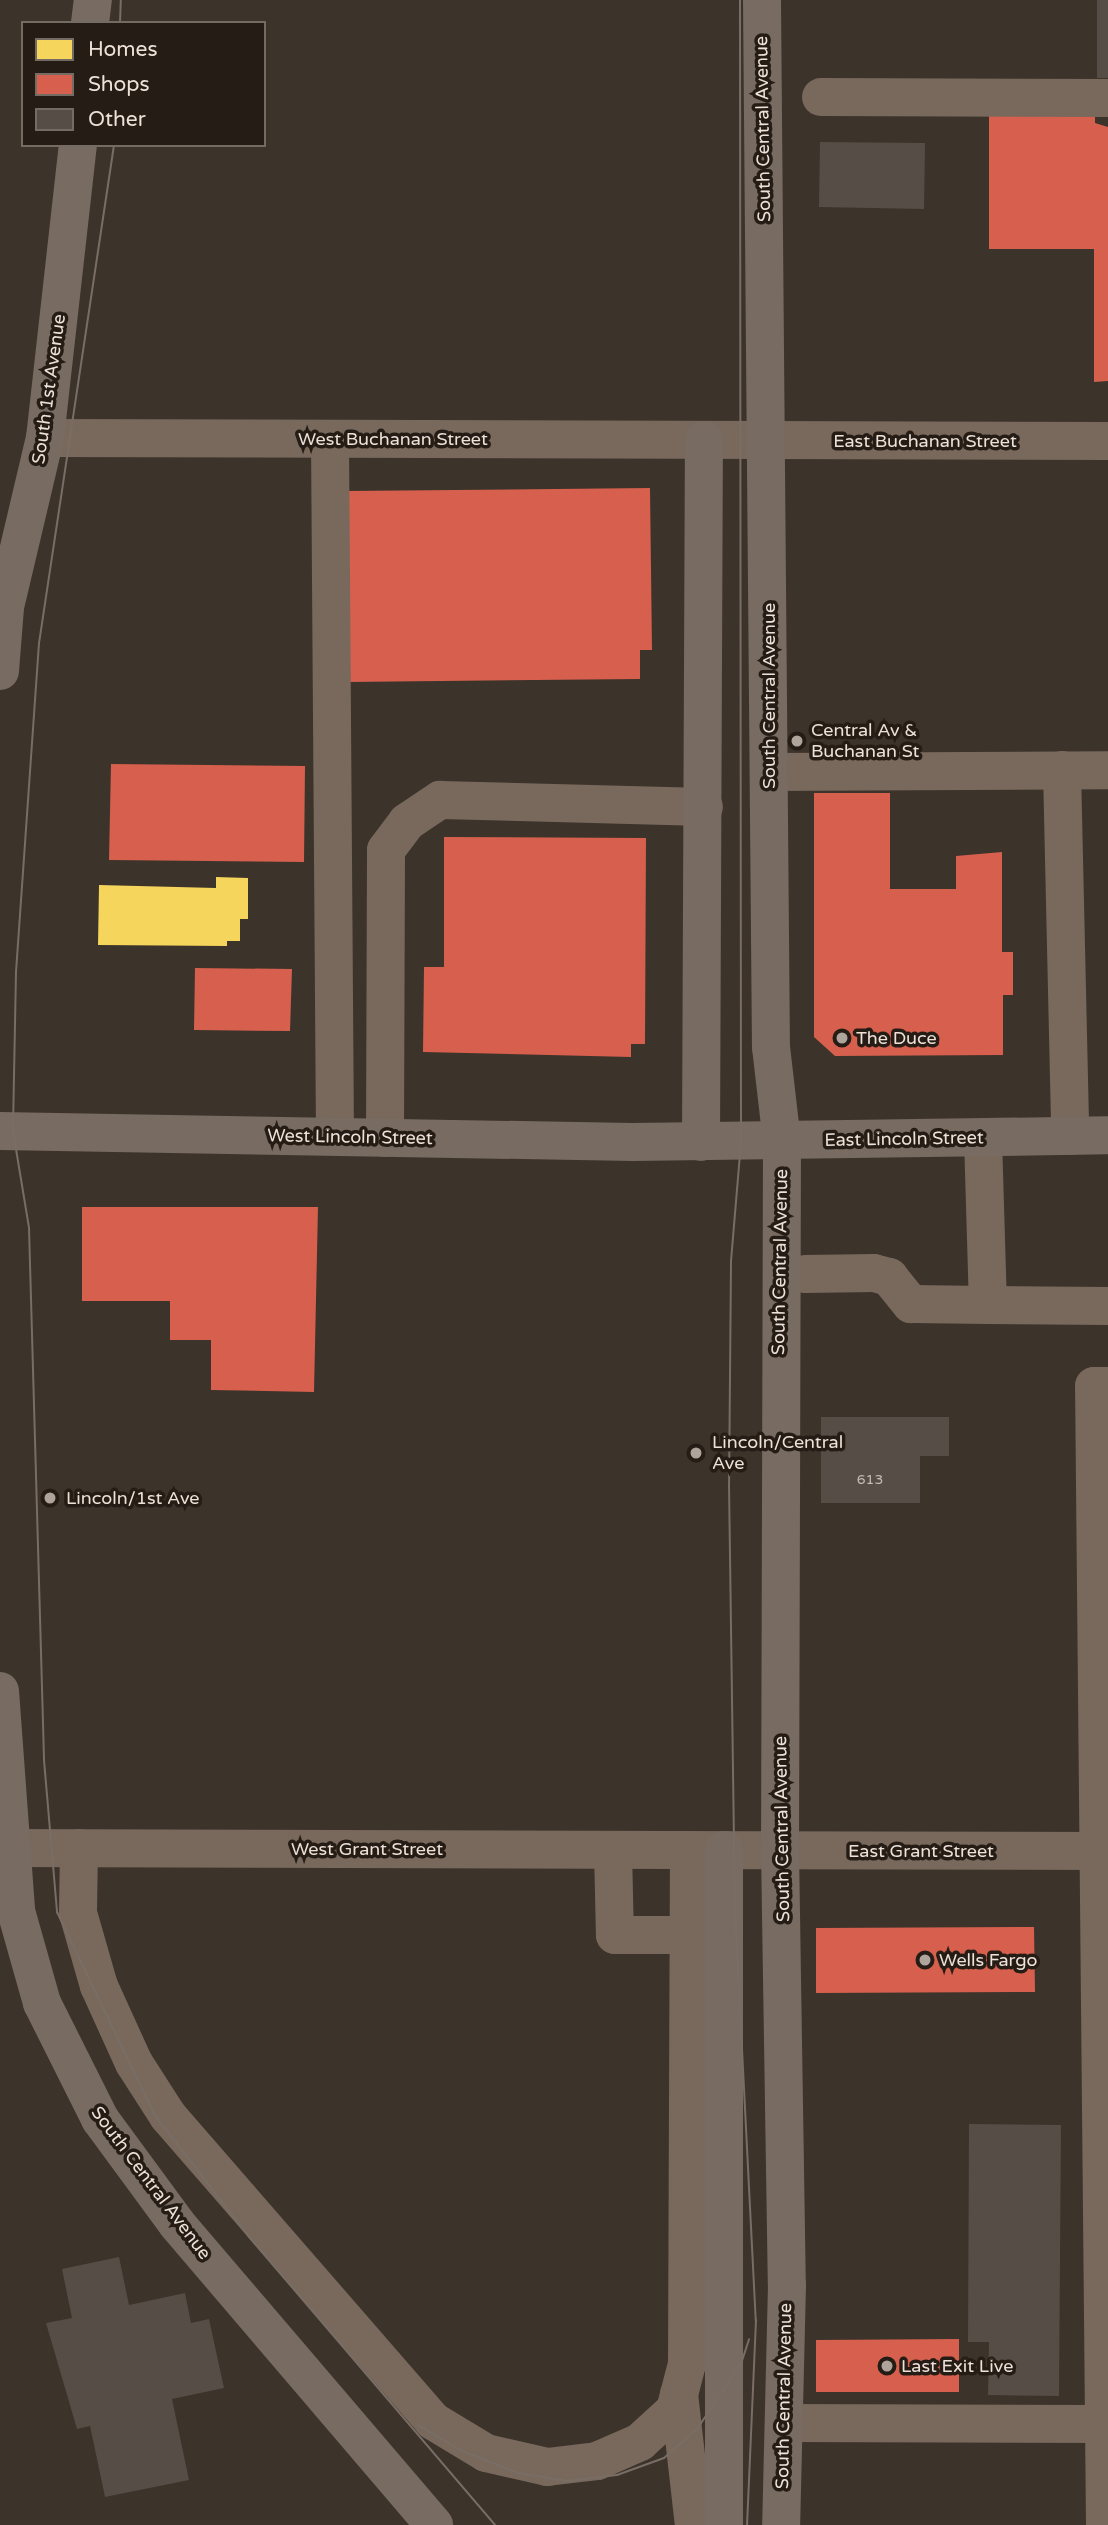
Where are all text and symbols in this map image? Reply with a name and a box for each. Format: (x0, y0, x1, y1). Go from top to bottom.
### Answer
legend (21, 21, 266, 147)
street label: South Central Avenue (751, 36, 775, 222)
text: Homes (88, 37, 158, 62)
text: Shops (88, 72, 150, 97)
text: Other (88, 107, 146, 132)
street label: South 1st Avenue (28, 313, 70, 465)
street label: West Buchanan Street (298, 428, 488, 450)
street label: East Buchanan Street (833, 430, 1017, 452)
street label: South Central Avenue (758, 603, 780, 789)
place label: Central Av & Buchanan St (811, 720, 919, 762)
marker: Central Av & Buchanan St (789, 733, 805, 749)
place label: The Duce (856, 1027, 937, 1049)
marker: The Duce (834, 1030, 850, 1046)
street label: West Lincoln Street (267, 1125, 433, 1149)
street label: East Lincoln Street (824, 1127, 984, 1151)
street label: South Central Avenue (768, 1169, 792, 1355)
place label: Lincoln/Central Ave (712, 1432, 843, 1474)
marker: Lincoln/Central Ave (686, 1443, 706, 1463)
house number: 613 (857, 1472, 883, 1488)
place label: Lincoln/1st Ave (66, 1487, 200, 1509)
marker: Lincoln/1st Ave (40, 1488, 60, 1508)
street label: South Central Avenue (770, 1736, 794, 1922)
street label: West Grant Street (291, 1838, 443, 1860)
street label: East Grant Street (848, 1840, 994, 1862)
place label: Wells Fargo (939, 1949, 1037, 1971)
marker: Wells Fargo (917, 1952, 933, 1968)
street label: South Central Avenue (86, 2102, 216, 2264)
street label: South Central Avenue (772, 2303, 796, 2489)
place label: Last Exit Live (901, 2355, 1013, 2377)
marker: Last Exit Live (879, 2358, 895, 2374)

